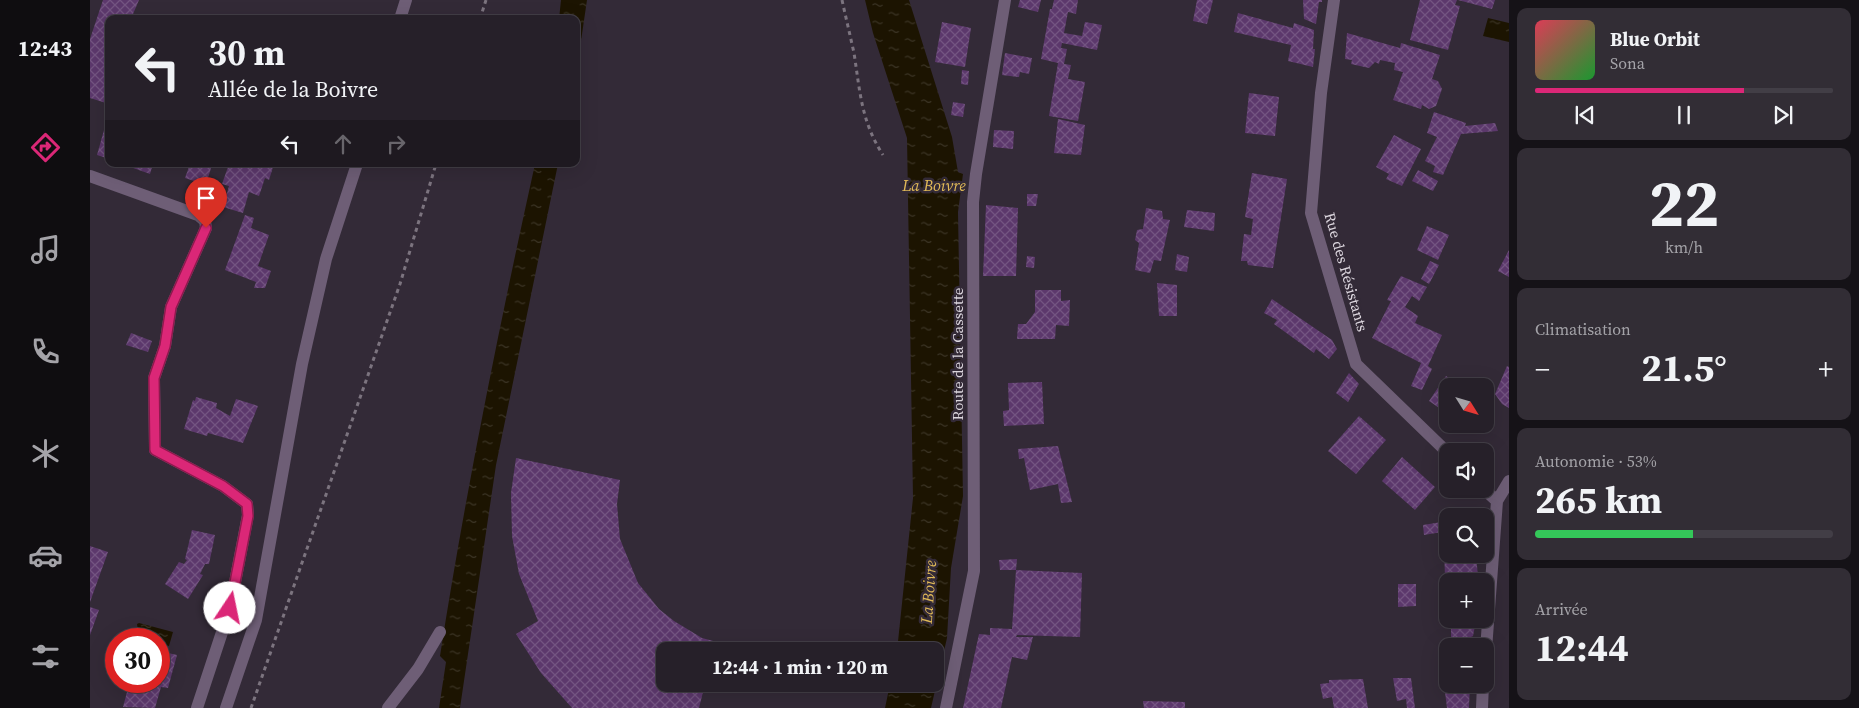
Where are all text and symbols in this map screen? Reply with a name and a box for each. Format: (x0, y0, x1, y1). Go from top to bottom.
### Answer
text: Blue Orbit (1610, 26, 1700, 52)
text: 30 m (208, 29, 285, 77)
text: 12:43 (18, 33, 72, 63)
icon: left (125, 35, 190, 100)
text: Sona (1610, 52, 1645, 74)
text: Allée de la Boivre (208, 74, 378, 104)
icon: previous (1571, 101, 1599, 129)
icon: pause (1670, 101, 1698, 129)
icon: next (1769, 101, 1797, 129)
icon: directions (28, 130, 63, 165)
icon: left (276, 130, 304, 158)
icon: ahead (329, 130, 357, 158)
icon: right (382, 130, 410, 158)
text: 22 (1649, 159, 1719, 248)
water label: La Boivre (901, 174, 966, 196)
pin (185, 177, 227, 228)
icon: arrive (192, 184, 220, 212)
street label: Rue des Résistants (1319, 210, 1374, 334)
icon: music (28, 232, 63, 267)
text: km/h (1665, 236, 1703, 258)
street label: Route de la Cassette (947, 287, 968, 420)
text: Climatisation (1535, 318, 1631, 340)
icon: phone (28, 334, 63, 369)
text: 21.5° (1641, 342, 1727, 394)
text: − (1535, 350, 1550, 388)
text: + (1818, 350, 1833, 388)
north arrow (1439, 378, 1494, 432)
map controls (1439, 378, 1494, 693)
icon: climate (28, 436, 63, 471)
button: sound (1439, 443, 1494, 498)
text: Autonomie · 53% (1535, 450, 1657, 472)
text: 265 km (1535, 474, 1662, 526)
button: search (1439, 508, 1494, 563)
icon: car (28, 538, 63, 573)
water label: La Boivre (915, 559, 941, 625)
button: + (1439, 573, 1494, 628)
position arrow (203, 581, 255, 633)
text: Arrivée (1535, 598, 1588, 620)
text: 12:44 (1535, 622, 1629, 674)
speed limit sign: 30 (105, 628, 170, 693)
button: − (1439, 638, 1494, 693)
icon: filters (28, 639, 63, 674)
text: 12:44 · 1 min · 120 m (712, 654, 888, 680)

